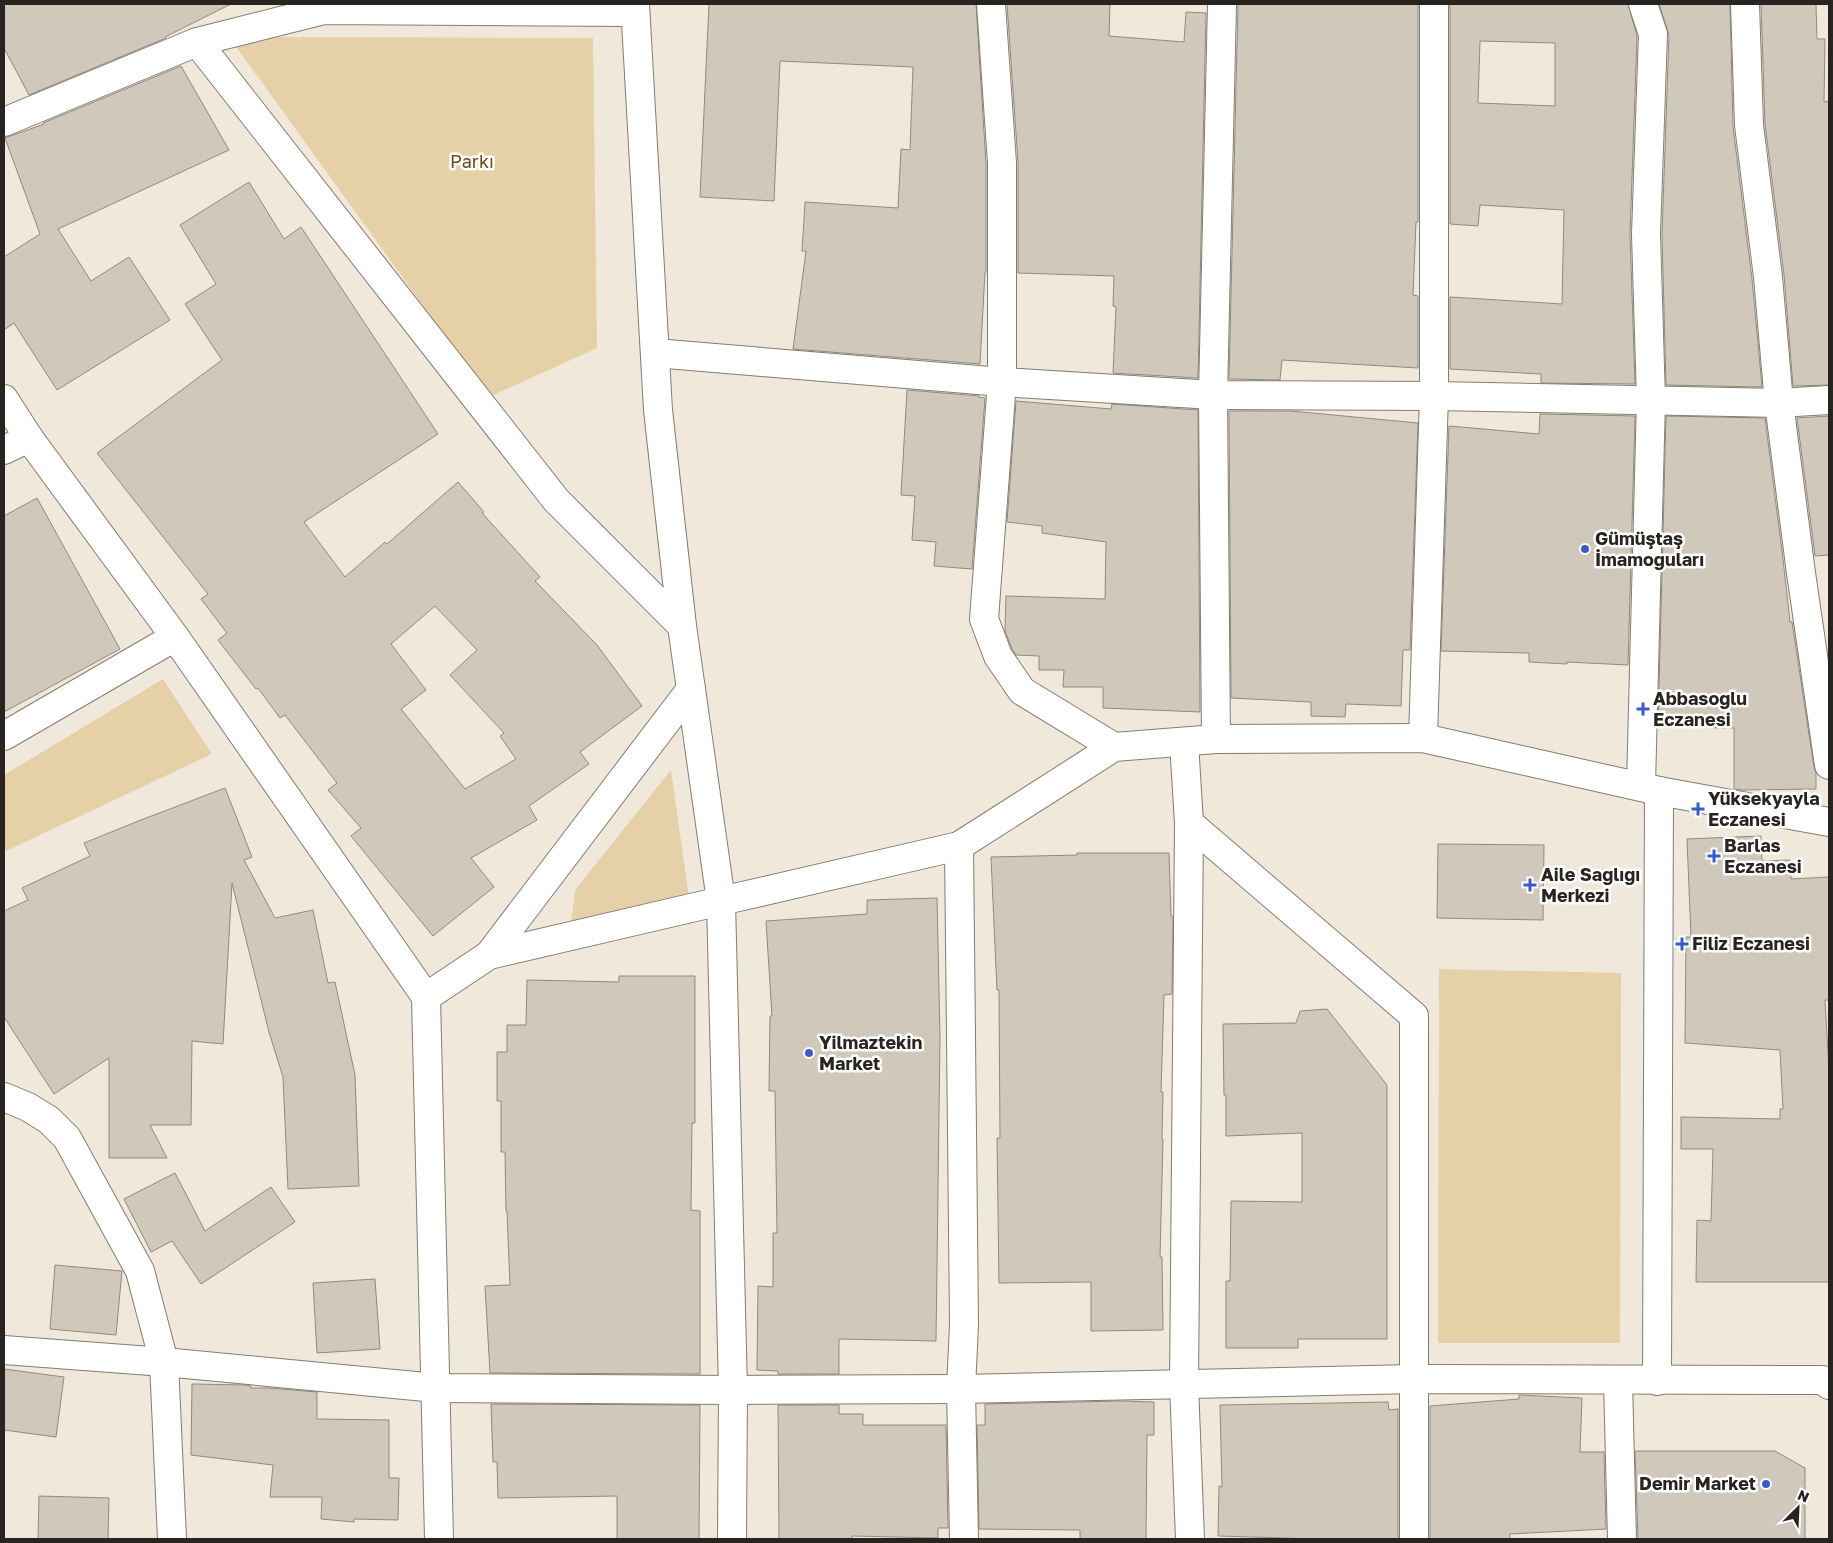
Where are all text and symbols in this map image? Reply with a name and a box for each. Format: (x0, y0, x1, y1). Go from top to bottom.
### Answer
park label: Parkı (450, 150, 494, 172)
place label: Gümüştaş İmamoğuları (1595, 527, 1704, 570)
marker: Gümüştaş İmamoğuları (1579, 543, 1591, 555)
place label: Abbasoğlu Eczanesi (1653, 687, 1747, 730)
marker: Abbasoğlu Eczanesi (1637, 703, 1649, 715)
place label: Yüksekyayla Eczanesi (1708, 787, 1820, 830)
marker: Yüksekyayla Eczanesi (1692, 803, 1704, 815)
place label: Barlas Eczanesi (1724, 834, 1802, 877)
marker: Barlas Eczanesi (1708, 850, 1720, 862)
place label: Aile Sağlığı Merkezi (1541, 863, 1640, 906)
marker: Aile Sağlığı Merkezi (1523, 878, 1537, 892)
place label: Filiz Eczanesi (1692, 932, 1810, 954)
marker: Filiz Eczanesi (1676, 938, 1688, 950)
place label: Yilmaztekin Market (819, 1031, 922, 1074)
marker: Yilmaztekin Market (803, 1047, 815, 1059)
place label: Demir Market (1639, 1472, 1756, 1494)
marker: Demir Market (1760, 1478, 1772, 1490)
north arrow (1773, 1483, 1823, 1533)
text: N (1795, 1486, 1812, 1506)

